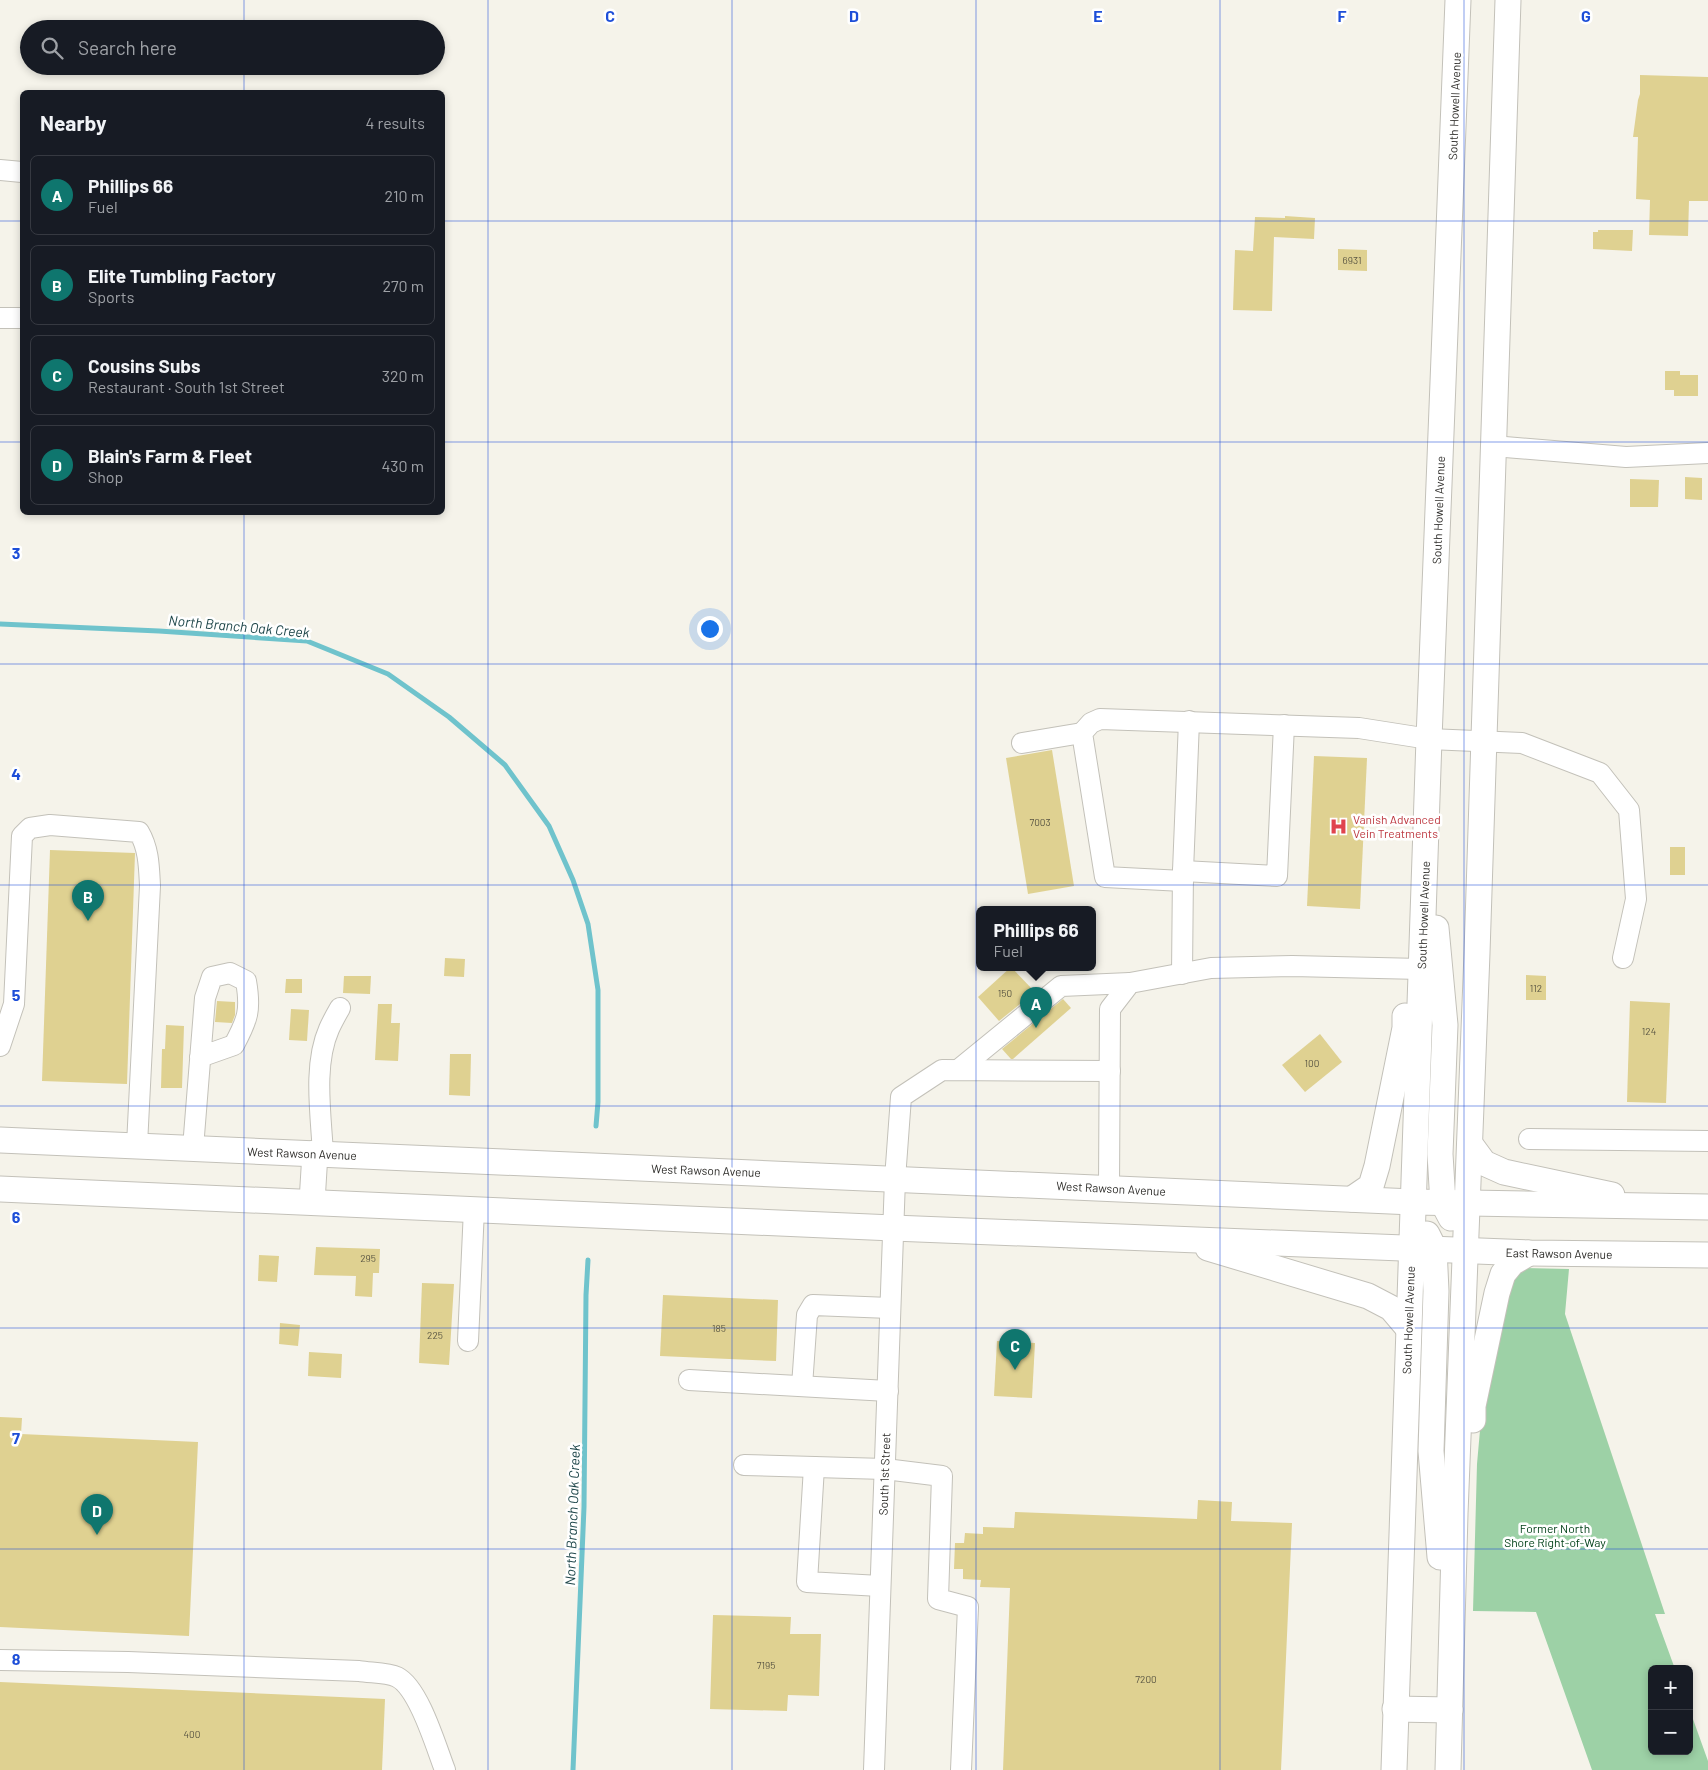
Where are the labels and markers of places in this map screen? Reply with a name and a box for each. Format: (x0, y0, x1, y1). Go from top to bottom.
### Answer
place label: Vanish Advanced Vein Treatments (1353, 812, 1441, 840)
hospital icon: Vanish Advanced Vein Treatments (1329, 816, 1349, 836)
pin: B (72, 880, 104, 921)
pin: A (1020, 987, 1052, 1028)
pin: C (999, 1329, 1031, 1370)
pin: D (81, 1494, 113, 1535)

